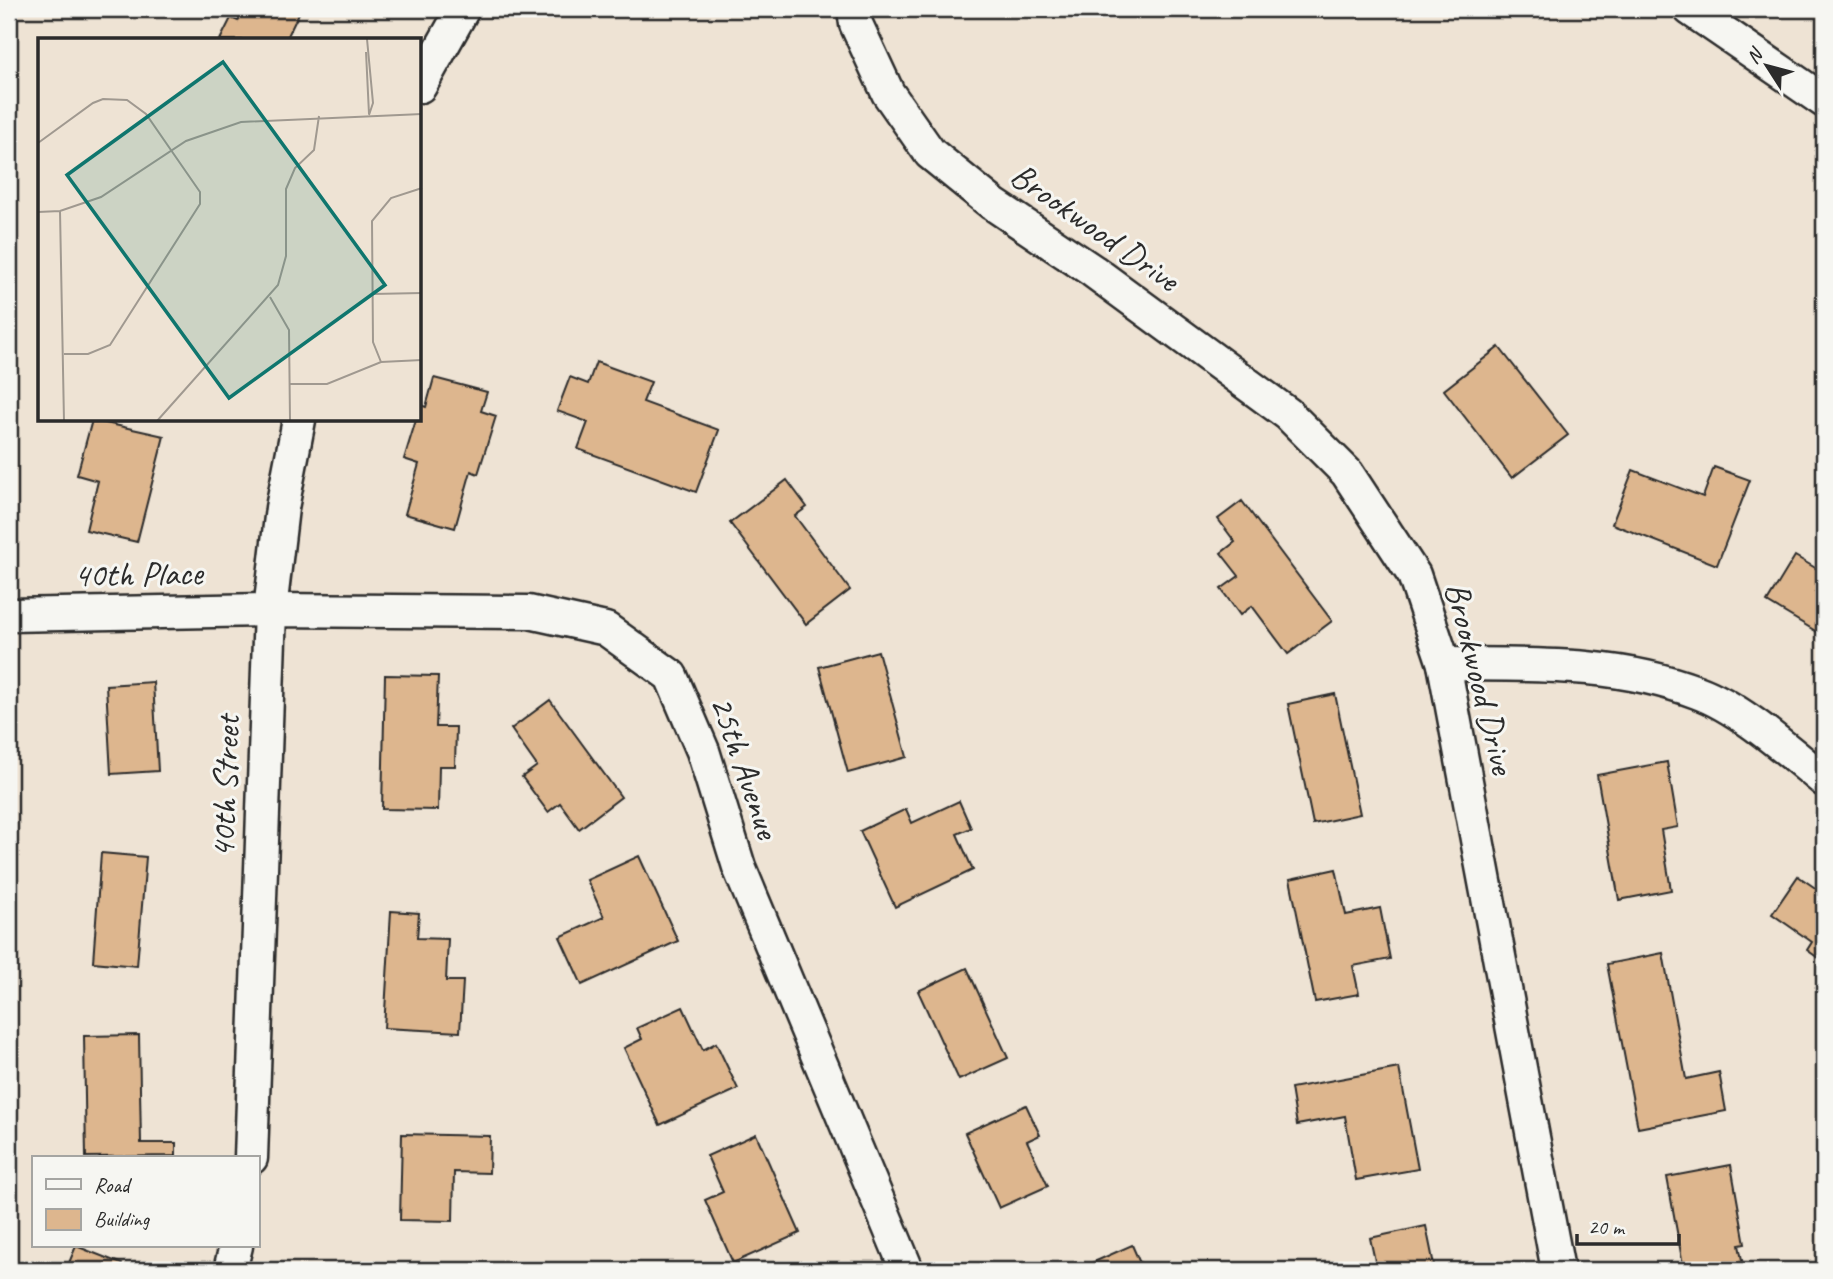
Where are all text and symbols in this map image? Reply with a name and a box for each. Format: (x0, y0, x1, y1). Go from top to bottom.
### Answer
north arrow (1731, 32, 1801, 102)
inset map (38, 38, 422, 422)
text: N (1741, 42, 1769, 68)
street label: Brookwood Drive (1002, 152, 1190, 303)
street label: 40th Place (73, 550, 205, 598)
street label: Brookwood Drive (1435, 578, 1526, 781)
street label: 25th Avenue (700, 690, 791, 847)
street label: 40th Street (200, 711, 250, 859)
legend (32, 1156, 259, 1248)
text: Road (94, 1172, 133, 1198)
scale bar (1577, 1202, 1679, 1246)
text: Building (94, 1206, 151, 1232)
text: 20 m (1588, 1214, 1626, 1240)

